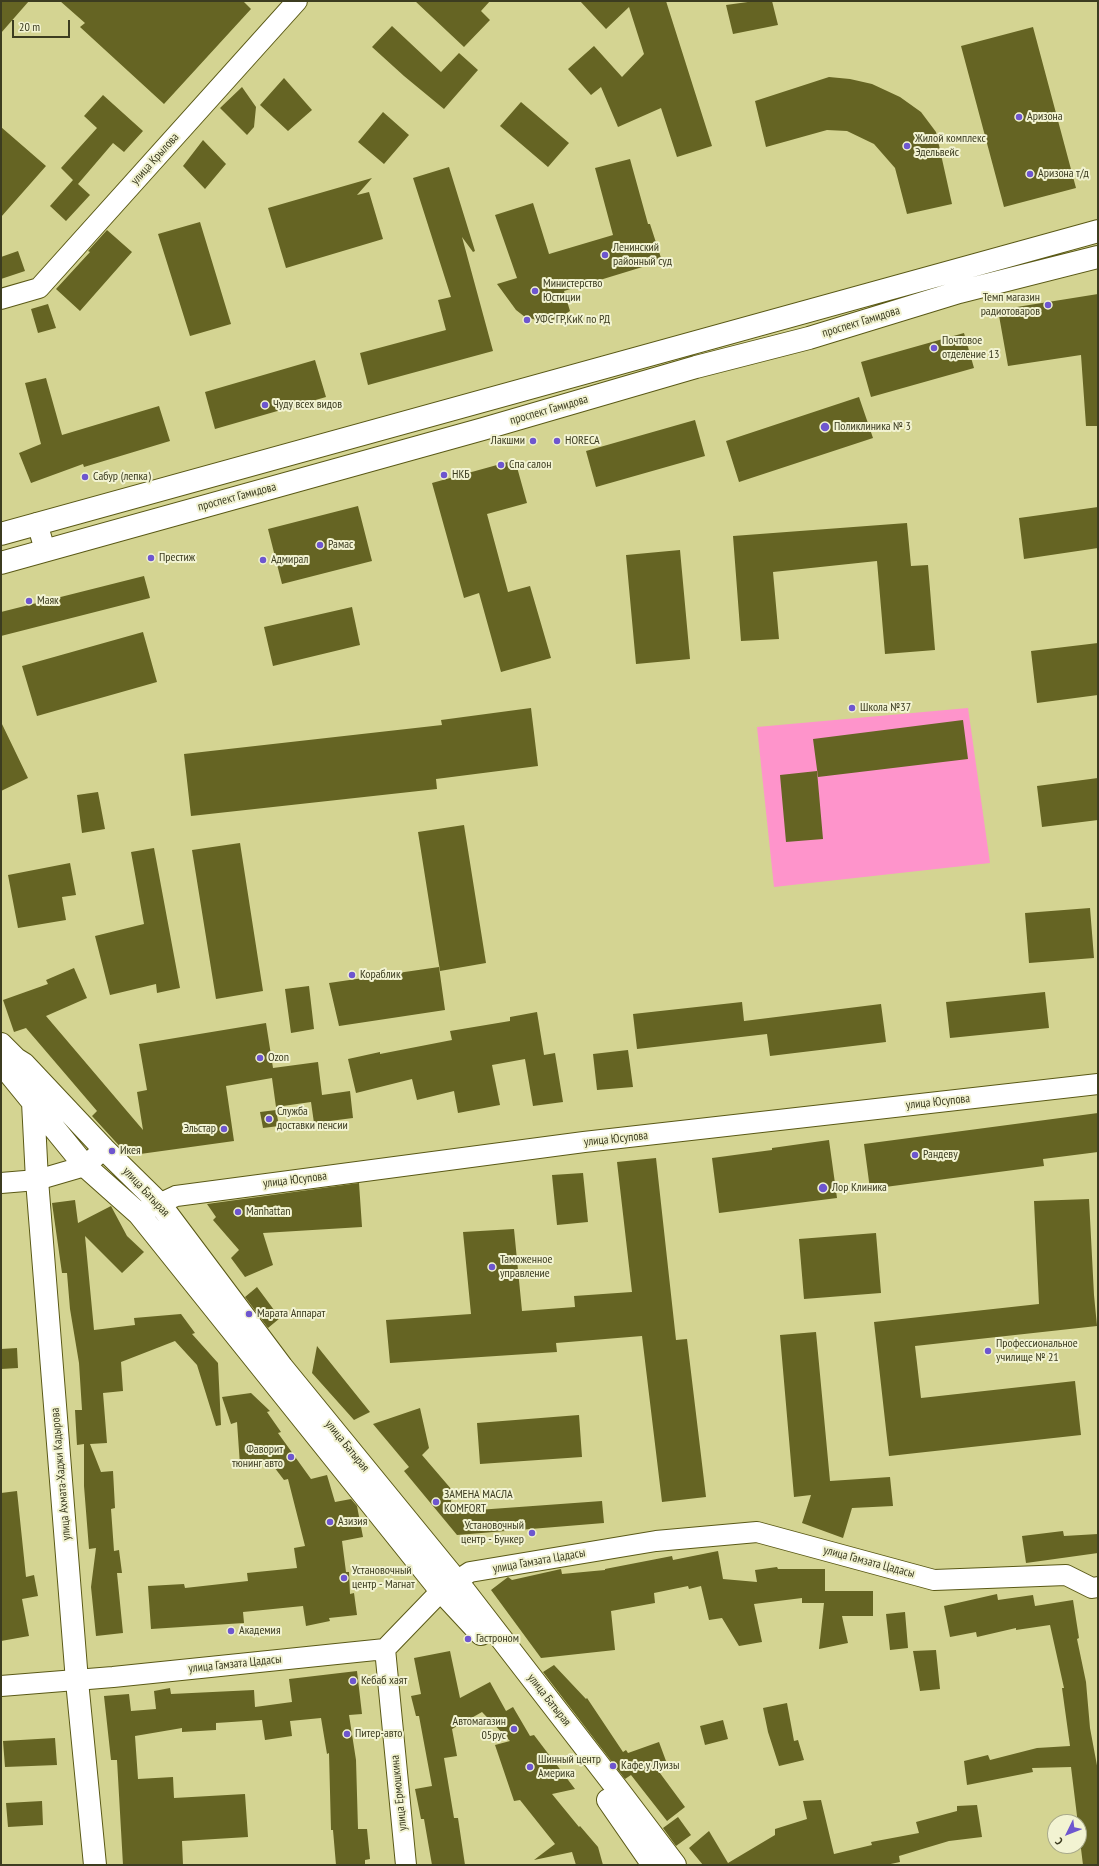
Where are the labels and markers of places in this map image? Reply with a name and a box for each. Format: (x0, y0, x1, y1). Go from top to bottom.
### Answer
place label: Аризона (1027, 110, 1063, 124)
marker: Аризона (1014, 112, 1024, 122)
place label: Жилой комплекс Эдельвейс (915, 132, 986, 160)
marker: Жилой комплекс Эдельвейс (902, 141, 912, 151)
place label: Аризона т/д (1038, 167, 1089, 181)
marker: Аризона т/д (1025, 169, 1035, 179)
place label: Ленинский районный суд (613, 241, 672, 269)
marker: Ленинский районный суд (600, 250, 610, 260)
place label: Министерство Юстиции (543, 277, 602, 305)
marker: Министерство Юстиции (530, 286, 540, 296)
place label: Темп магазин радиотоваров (981, 291, 1040, 319)
marker: Темп магазин радиотоваров (1043, 300, 1053, 310)
place label: УФС ГР,КиК по РД (535, 313, 610, 327)
marker: УФС ГР,КиК по РД (522, 315, 532, 325)
place label: Почтовое отделение 13 (942, 334, 999, 362)
marker: Почтовое отделение 13 (929, 343, 939, 353)
place label: Чуду всех видов (273, 398, 342, 412)
marker: Чуду всех видов (260, 400, 270, 410)
place label: Поликлиника № 3 (834, 420, 911, 434)
marker: Поликлиника № 3 (819, 421, 831, 433)
place label: Лакшми (491, 434, 525, 448)
place label: HORECA (565, 434, 600, 448)
marker: Лакшми (528, 436, 538, 446)
marker: HORECA (552, 436, 562, 446)
place label: Спа салон (509, 458, 551, 472)
marker: Спа салон (496, 460, 506, 470)
place label: НКБ (452, 468, 470, 482)
place label: Сабур (лепка) (93, 470, 151, 484)
marker: НКБ (439, 470, 449, 480)
marker: Сабур (лепка) (80, 472, 90, 482)
place label: Рамас (328, 538, 353, 552)
marker: Рамас (315, 540, 325, 550)
place label: Престиж (159, 551, 195, 565)
marker: Престиж (146, 553, 156, 563)
place label: Адмирал (271, 553, 308, 567)
marker: Адмирал (258, 555, 268, 565)
place label: Маяк (37, 594, 59, 608)
marker: Маяк (24, 596, 34, 606)
place label: Школа №37 (860, 701, 911, 715)
marker: Школа №37 (847, 703, 857, 713)
place label: Кораблик (360, 968, 401, 982)
marker: Кораблик (347, 970, 357, 980)
place label: Ozon (268, 1051, 289, 1065)
marker: Ozon (255, 1053, 265, 1063)
place label: Служба доставки пенсии (277, 1105, 348, 1133)
marker: Служба доставки пенсии (264, 1114, 274, 1124)
place label: Эльстар (183, 1122, 216, 1136)
marker: Эльстар (219, 1124, 229, 1134)
place label: Икея (120, 1144, 141, 1158)
marker: Икея (107, 1146, 117, 1156)
place label: Рандеву (923, 1148, 958, 1162)
marker: Рандеву (910, 1150, 920, 1160)
place label: Лор Клиника (832, 1181, 887, 1195)
marker: Лор Клиника (817, 1182, 829, 1194)
place label: Manhattan (246, 1205, 290, 1219)
marker: Manhattan (233, 1207, 243, 1217)
place label: Таможенное управление (500, 1253, 552, 1281)
marker: Таможенное управление (487, 1262, 497, 1272)
place label: Марата Аппарат (257, 1307, 325, 1321)
marker: Марата Аппарат (244, 1309, 254, 1319)
place label: Профессиональное училище № 21 (996, 1337, 1078, 1365)
marker: Профессиональное училище № 21 (983, 1346, 993, 1356)
place label: Фаворит тюнинг авто (232, 1443, 283, 1471)
marker: Фаворит тюнинг авто (286, 1452, 296, 1462)
place label: ЗАМЕНА МАСЛА KOMFORT (444, 1488, 513, 1516)
marker: ЗАМЕНА МАСЛА KOMFORT (431, 1497, 441, 1507)
place label: Азизия (338, 1515, 367, 1529)
marker: Азизия (325, 1517, 335, 1527)
place label: Установочный центр - Бункер (461, 1519, 524, 1547)
marker: Установочный центр - Бункер (527, 1528, 537, 1538)
place label: Установочный центр - Магнат (352, 1564, 415, 1592)
marker: Установочный центр - Магнат (339, 1573, 349, 1583)
place label: Академия (239, 1624, 281, 1638)
marker: Академия (226, 1626, 236, 1636)
place label: Гастроном (476, 1632, 519, 1646)
marker: Гастроном (463, 1634, 473, 1644)
place label: Кебаб хаят (361, 1674, 407, 1688)
marker: Кебаб хаят (348, 1676, 358, 1686)
place label: Автомагазин 05рус (453, 1715, 506, 1743)
marker: Автомагазин 05рус (509, 1724, 519, 1734)
place label: Питер-авто (355, 1727, 402, 1741)
marker: Питер-авто (342, 1729, 352, 1739)
place label: Шинный центр Америка (538, 1753, 601, 1781)
place label: Кафе у Луизы (621, 1759, 679, 1773)
marker: Кафе у Луизы (608, 1761, 618, 1771)
marker: Шинный центр Америка (525, 1762, 535, 1772)

